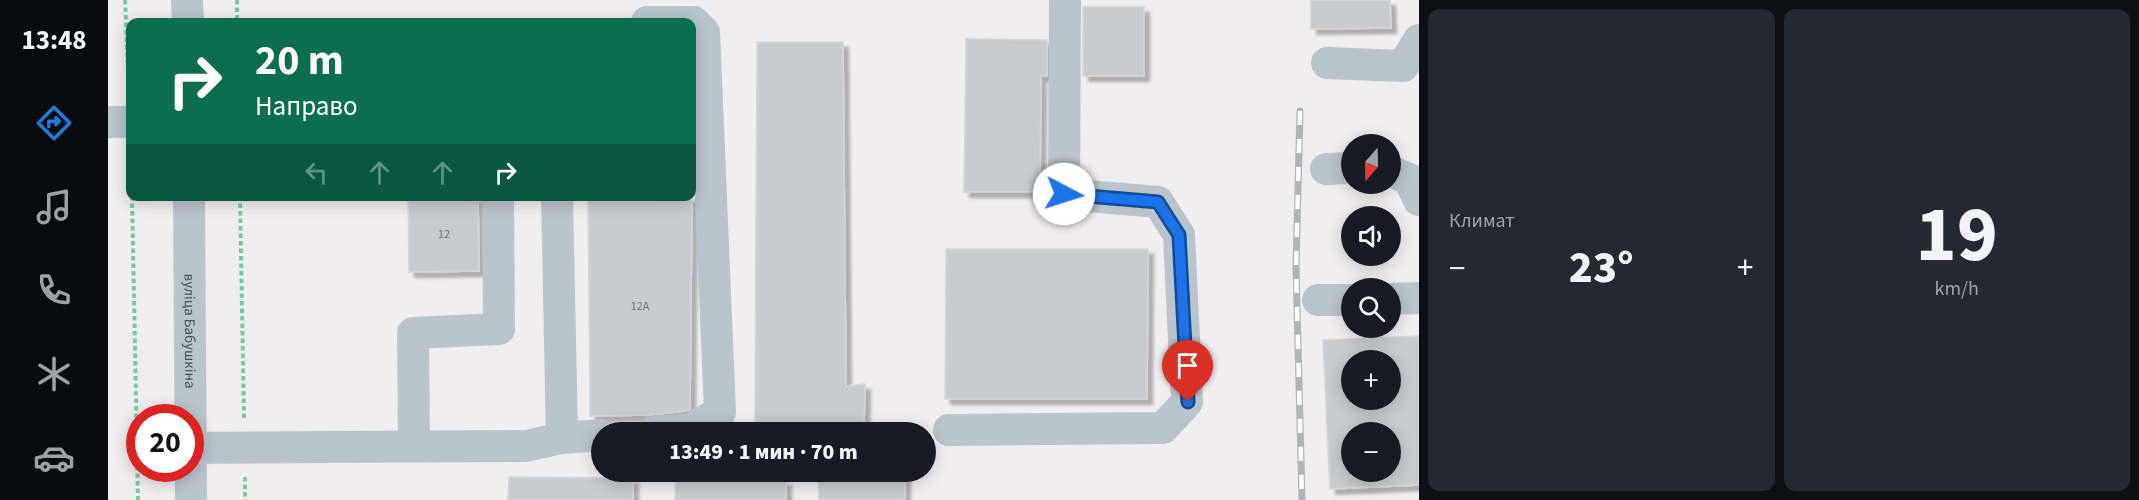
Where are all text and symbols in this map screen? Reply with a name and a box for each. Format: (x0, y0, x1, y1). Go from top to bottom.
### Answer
text: 13:48 (21, 21, 87, 60)
text: 20 m (255, 31, 344, 91)
icon: right (156, 42, 234, 120)
text: Направо (255, 87, 358, 126)
icon: directions (33, 102, 75, 144)
north arrow (1341, 134, 1401, 194)
map controls (1341, 134, 1401, 482)
icon: left (300, 156, 333, 189)
icon: ahead (363, 156, 396, 189)
icon: ahead (426, 156, 459, 189)
icon: right (489, 156, 522, 189)
position arrow (1032, 162, 1096, 226)
text: 19 (1916, 180, 1998, 291)
icon: music (33, 186, 75, 228)
button: sound (1341, 206, 1401, 266)
text: Климат (1449, 207, 1515, 235)
house number: 12 (438, 226, 450, 243)
text: 23° (1569, 236, 1634, 300)
text: − (1449, 245, 1465, 292)
text: + (1737, 245, 1753, 292)
icon: phone (33, 269, 75, 311)
street label: вуліца Бабушкіна (179, 273, 200, 389)
text: km/h (1935, 275, 1979, 303)
button: search (1341, 278, 1401, 338)
house number: 12А (631, 298, 650, 315)
pin (1162, 340, 1213, 402)
icon: arrive (1171, 349, 1204, 382)
button: + (1341, 350, 1401, 410)
icon: climate (33, 353, 75, 395)
speed limit sign: 20 (126, 404, 204, 482)
button: − (1341, 422, 1401, 482)
text: 13:49 · 1 мин · 70 m (669, 436, 858, 468)
icon: car (33, 437, 75, 479)

